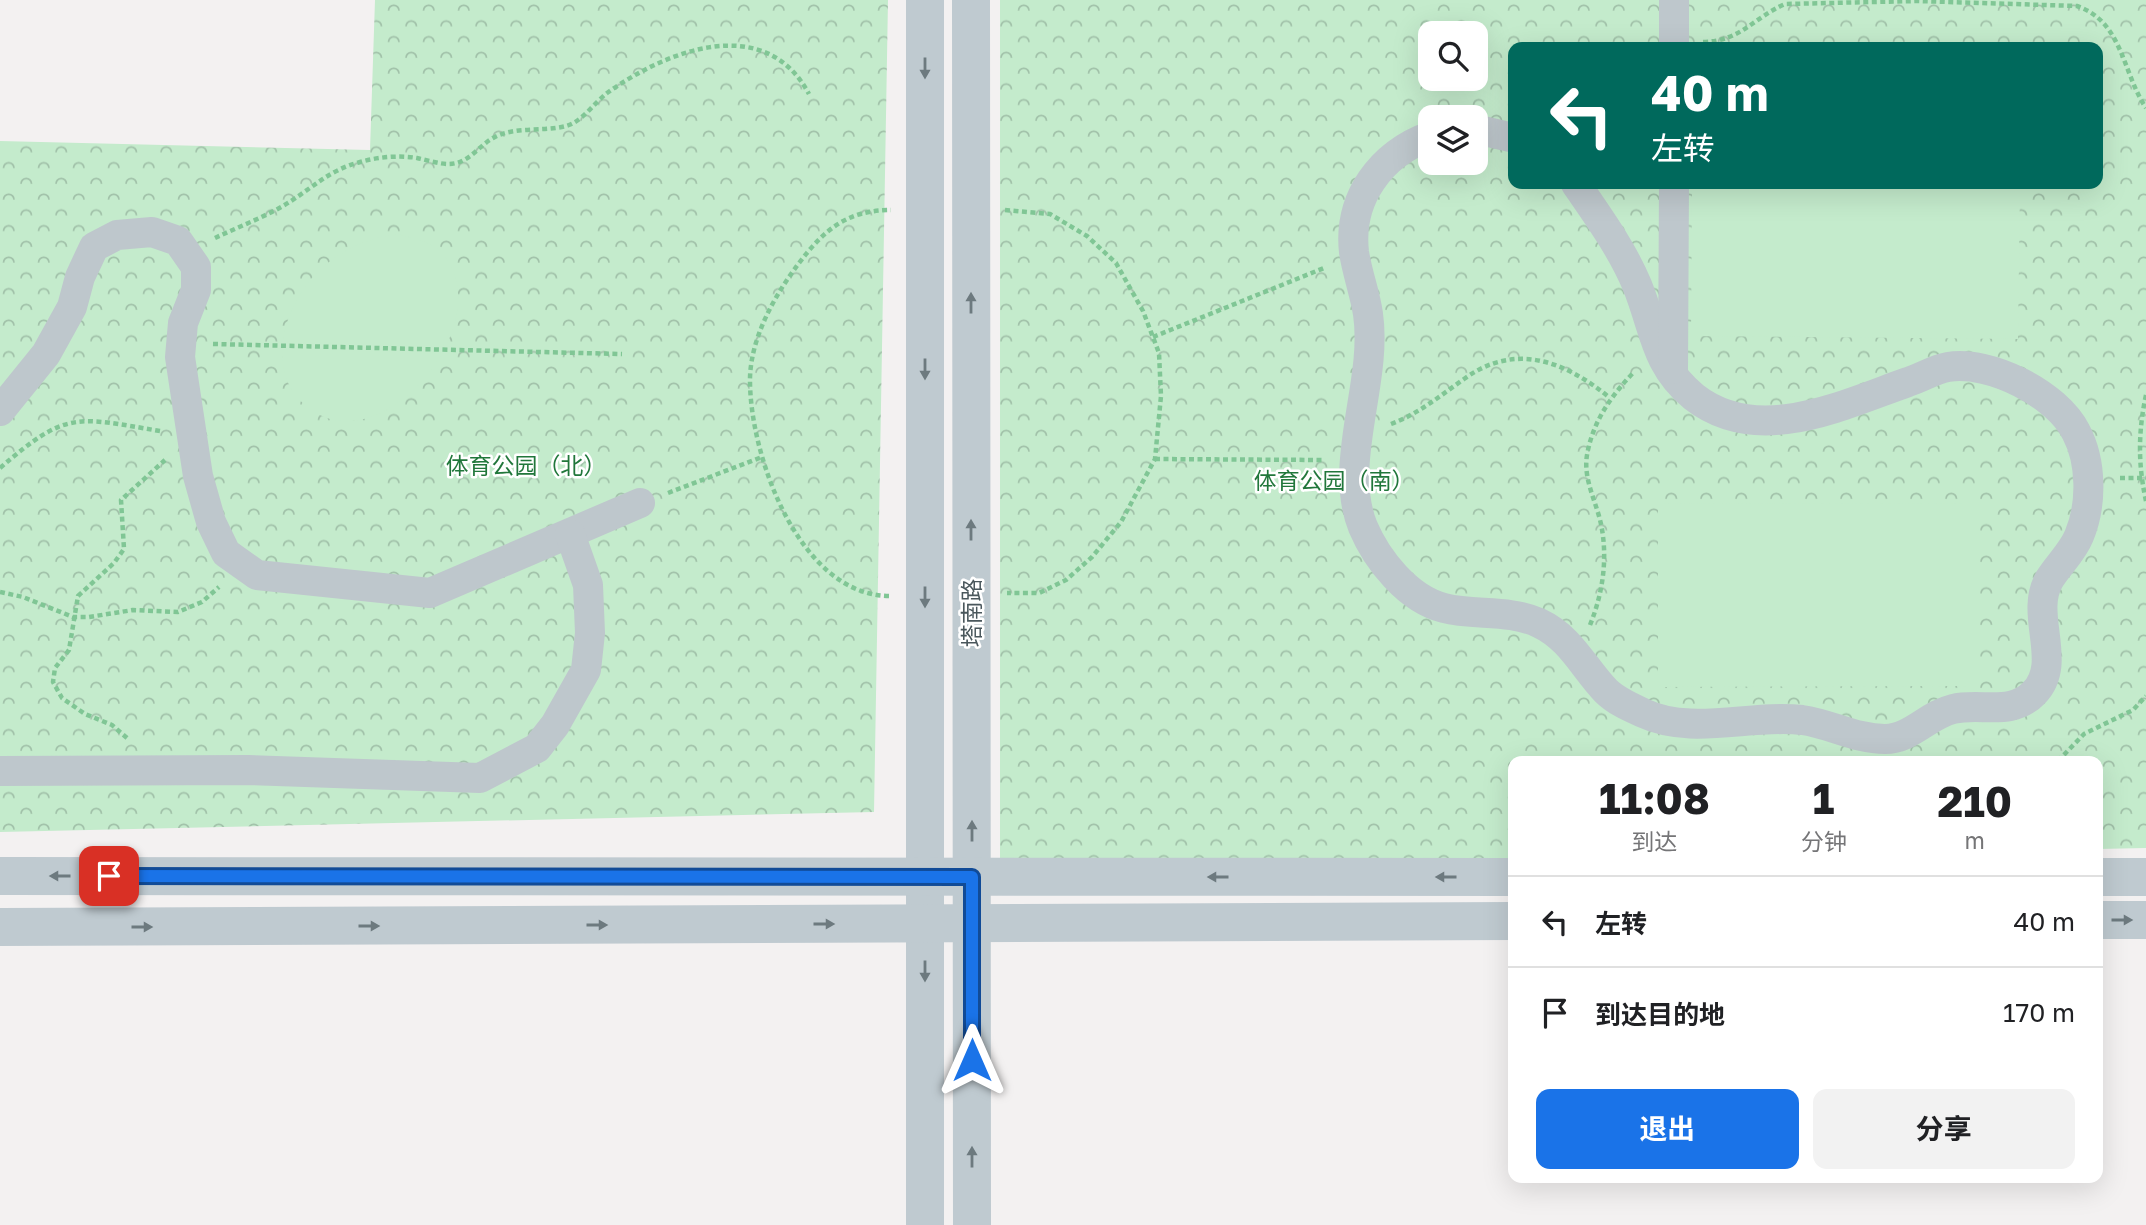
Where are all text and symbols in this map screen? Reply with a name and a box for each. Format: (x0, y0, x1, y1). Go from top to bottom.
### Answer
map controls (1418, 21, 1488, 175)
button: search (1418, 21, 1488, 91)
one-way arrow (919, 57, 931, 79)
text: 40 m (1651, 63, 1769, 122)
icon: left (1536, 70, 1627, 161)
button: layers (1418, 105, 1488, 175)
text: 左转 (1651, 129, 1715, 167)
one-way arrow (965, 292, 977, 314)
one-way arrow (919, 358, 931, 380)
park label: 体育公园（北） (446, 451, 607, 479)
park label: 体育公园（南） (1254, 466, 1415, 494)
one-way arrow (965, 519, 977, 541)
street label: 塔南路 (957, 579, 985, 648)
one-way arrow (919, 586, 931, 608)
text: 11:08 (1599, 773, 1710, 823)
text: 1 (1813, 773, 1834, 823)
text: 210 (1938, 776, 2012, 826)
one-way arrow (966, 820, 978, 842)
text: m (1965, 826, 1985, 854)
text: 到达 (1631, 827, 1677, 855)
text: 分钟 (1801, 827, 1847, 855)
pin (79, 846, 139, 906)
icon: arrive (90, 857, 128, 895)
one-way arrow (48, 870, 70, 882)
one-way arrow (1207, 871, 1229, 883)
one-way arrow (1434, 871, 1456, 883)
icon: left (1536, 903, 1574, 941)
text: 40 m (2014, 906, 2075, 937)
text: 左转 (1595, 908, 1647, 939)
one-way arrow (2111, 914, 2133, 926)
one-way arrow (813, 918, 835, 930)
one-way arrow (586, 919, 608, 931)
one-way arrow (358, 920, 380, 932)
one-way arrow (131, 921, 153, 932)
one-way arrow (919, 960, 931, 982)
icon: arrive (1536, 994, 1574, 1032)
text: 170 m (2003, 997, 2075, 1028)
text: 到达目的地 (1595, 999, 1725, 1030)
position arrow (935, 1023, 1009, 1097)
button: 退出 (1536, 1089, 1799, 1169)
button: 分享 (1813, 1089, 2075, 1169)
one-way arrow (966, 1146, 978, 1168)

